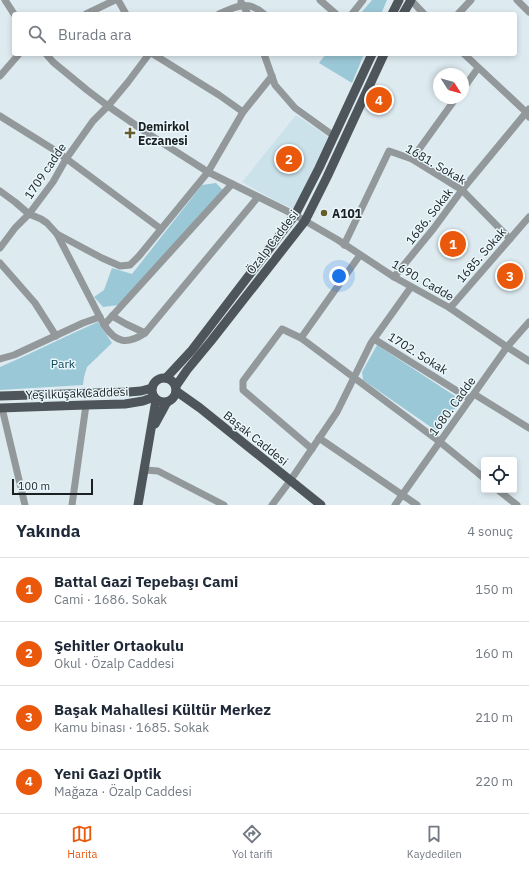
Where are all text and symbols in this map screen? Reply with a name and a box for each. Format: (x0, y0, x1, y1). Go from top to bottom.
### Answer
search box (12, 12, 517, 56)
icon: search (26, 23, 48, 45)
text: Burada ara (58, 25, 132, 44)
north arrow (433, 68, 469, 104)
pin: 4 (366, 85, 392, 115)
place label: Demirkol Eczanesi (138, 119, 189, 148)
marker: Demirkol Eczanesi (125, 128, 135, 138)
street label: 1709 cadde (21, 140, 70, 202)
street label: 1681. Sokak (403, 141, 470, 188)
pin: 2 (276, 144, 302, 174)
street label: 1686. Sokak (403, 185, 455, 247)
place label: A101 (332, 206, 362, 221)
street label: Özalp Caddesi (243, 207, 301, 277)
marker: A101 (319, 208, 329, 218)
street label: 1685. Sokak (453, 224, 509, 285)
pin: 1 (440, 229, 466, 259)
street label: 1690. Cadde (389, 256, 457, 304)
pin: 3 (497, 261, 523, 291)
your location (329, 266, 349, 286)
street label: 1702. Sokak (385, 329, 451, 378)
park label: Park (51, 356, 76, 371)
street label: 1680. Cadde (426, 373, 479, 438)
street label: Yeşilkuşak Caddesi (25, 384, 129, 402)
street label: Başak Caddesi (221, 407, 291, 469)
map controls (481, 457, 517, 493)
button: locate (481, 457, 517, 493)
scale bar (12, 477, 93, 496)
text: 100 m (18, 479, 50, 493)
text: Yakında (16, 520, 80, 542)
text: 4 sonuç (467, 523, 513, 540)
text: Battal Gazi Tepebaşı Cami (54, 572, 238, 591)
text: 1 (25, 581, 33, 598)
text: 150 m (475, 581, 513, 598)
text: Cami · 1686. Sokak (54, 591, 167, 608)
text: Şehitler Ortaokulu (54, 636, 184, 655)
text: 2 (25, 645, 33, 662)
text: 160 m (475, 645, 513, 662)
text: Okul · Özalp Caddesi (54, 655, 174, 672)
text: Başak Mahallesi Kültür Merkez (54, 700, 271, 719)
text: 3 (25, 709, 33, 726)
text: 210 m (475, 709, 513, 726)
text: Kamu binası · 1685. Sokak (54, 719, 209, 736)
text: Yeni Gazi Optik (54, 764, 161, 783)
text: 4 (25, 773, 33, 790)
text: 220 m (475, 773, 513, 790)
text: Mağaza · Özalp Caddesi (54, 783, 192, 800)
tab: Harita (67, 823, 97, 861)
tab: Yol tarifi (232, 823, 272, 861)
tab: Kaydedilen (407, 823, 462, 861)

